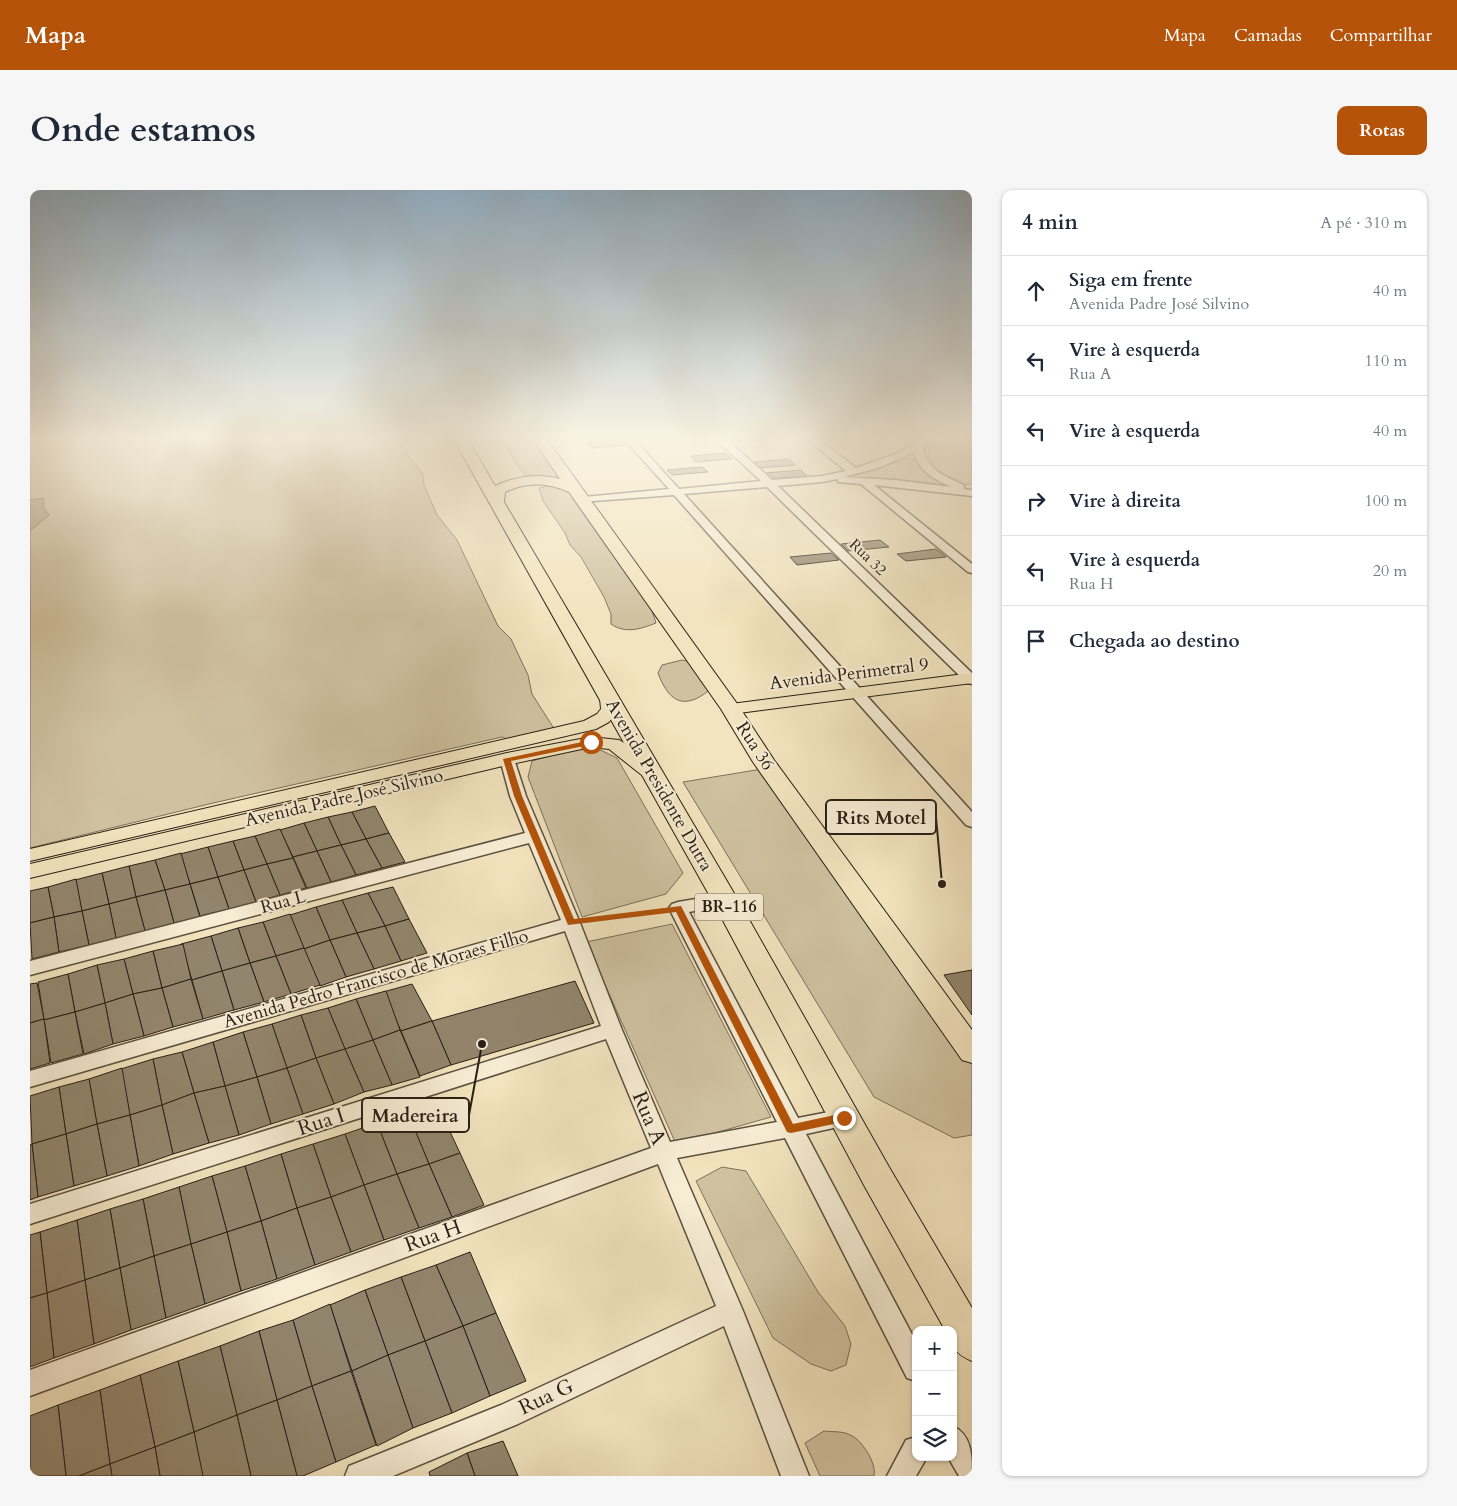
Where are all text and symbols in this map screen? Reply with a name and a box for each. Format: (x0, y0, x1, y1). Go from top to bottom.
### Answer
text: Mapa (25, 19, 86, 52)
text: Mapa (1164, 23, 1206, 48)
text: Camadas (1234, 23, 1302, 48)
text: Compartilhar (1330, 23, 1432, 48)
text: Onde estamos (30, 106, 256, 154)
button: Rotas (1337, 106, 1427, 155)
text: 4 min (1022, 208, 1078, 237)
text: A pé · 310 m (1320, 212, 1407, 234)
text: Siga em frente (1069, 267, 1193, 293)
icon: ahead (1022, 277, 1050, 305)
text: 40 m (1373, 280, 1407, 302)
text: Avenida Padre José Silvino (1069, 293, 1249, 315)
text: Vire à esquerda (1069, 337, 1200, 363)
icon: left (1022, 347, 1050, 375)
text: 110 m (1365, 350, 1407, 372)
text: Rua A (1069, 363, 1111, 385)
icon: left (1022, 417, 1050, 445)
text: Vire à esquerda (1069, 418, 1200, 444)
text: 40 m (1373, 420, 1407, 442)
icon: right (1022, 487, 1050, 515)
text: Vire à direita (1069, 488, 1181, 514)
text: 100 m (1365, 490, 1407, 512)
street label: Rua 32 (845, 534, 891, 580)
text: Vire à esquerda (1069, 547, 1200, 573)
icon: left (1022, 557, 1050, 585)
text: 20 m (1373, 560, 1407, 582)
text: Rua H (1069, 573, 1113, 595)
icon: arrive (1022, 627, 1050, 655)
text: Chegada ao destino (1069, 628, 1240, 654)
street label: Avenida Perimetral 9 (768, 652, 930, 696)
street label: Avenida Presidente Dutra (599, 694, 719, 876)
street label: Rua 36 (730, 717, 780, 775)
route start (580, 731, 603, 754)
street label: Avenida Padre José Silvino (242, 763, 446, 833)
callout: Rits Motel (826, 800, 936, 834)
text: Rits Motel (836, 805, 927, 831)
street label: Rua L (258, 884, 308, 920)
road number: BR-116 (695, 894, 763, 920)
street label: Avenida Pedro Francisco de Moraes Filho (221, 923, 532, 1035)
street label: Rua A (625, 1087, 673, 1149)
callout: Madereira (362, 1098, 469, 1132)
street label: Rua I (294, 1101, 348, 1143)
text: Madereira (371, 1103, 459, 1129)
route end (833, 1107, 856, 1130)
street label: Rua H (401, 1212, 465, 1260)
map controls (912, 1326, 957, 1461)
button: + (912, 1326, 957, 1371)
button: − (912, 1371, 957, 1416)
street label: Rua G (514, 1372, 578, 1422)
button: layers (912, 1416, 957, 1461)

